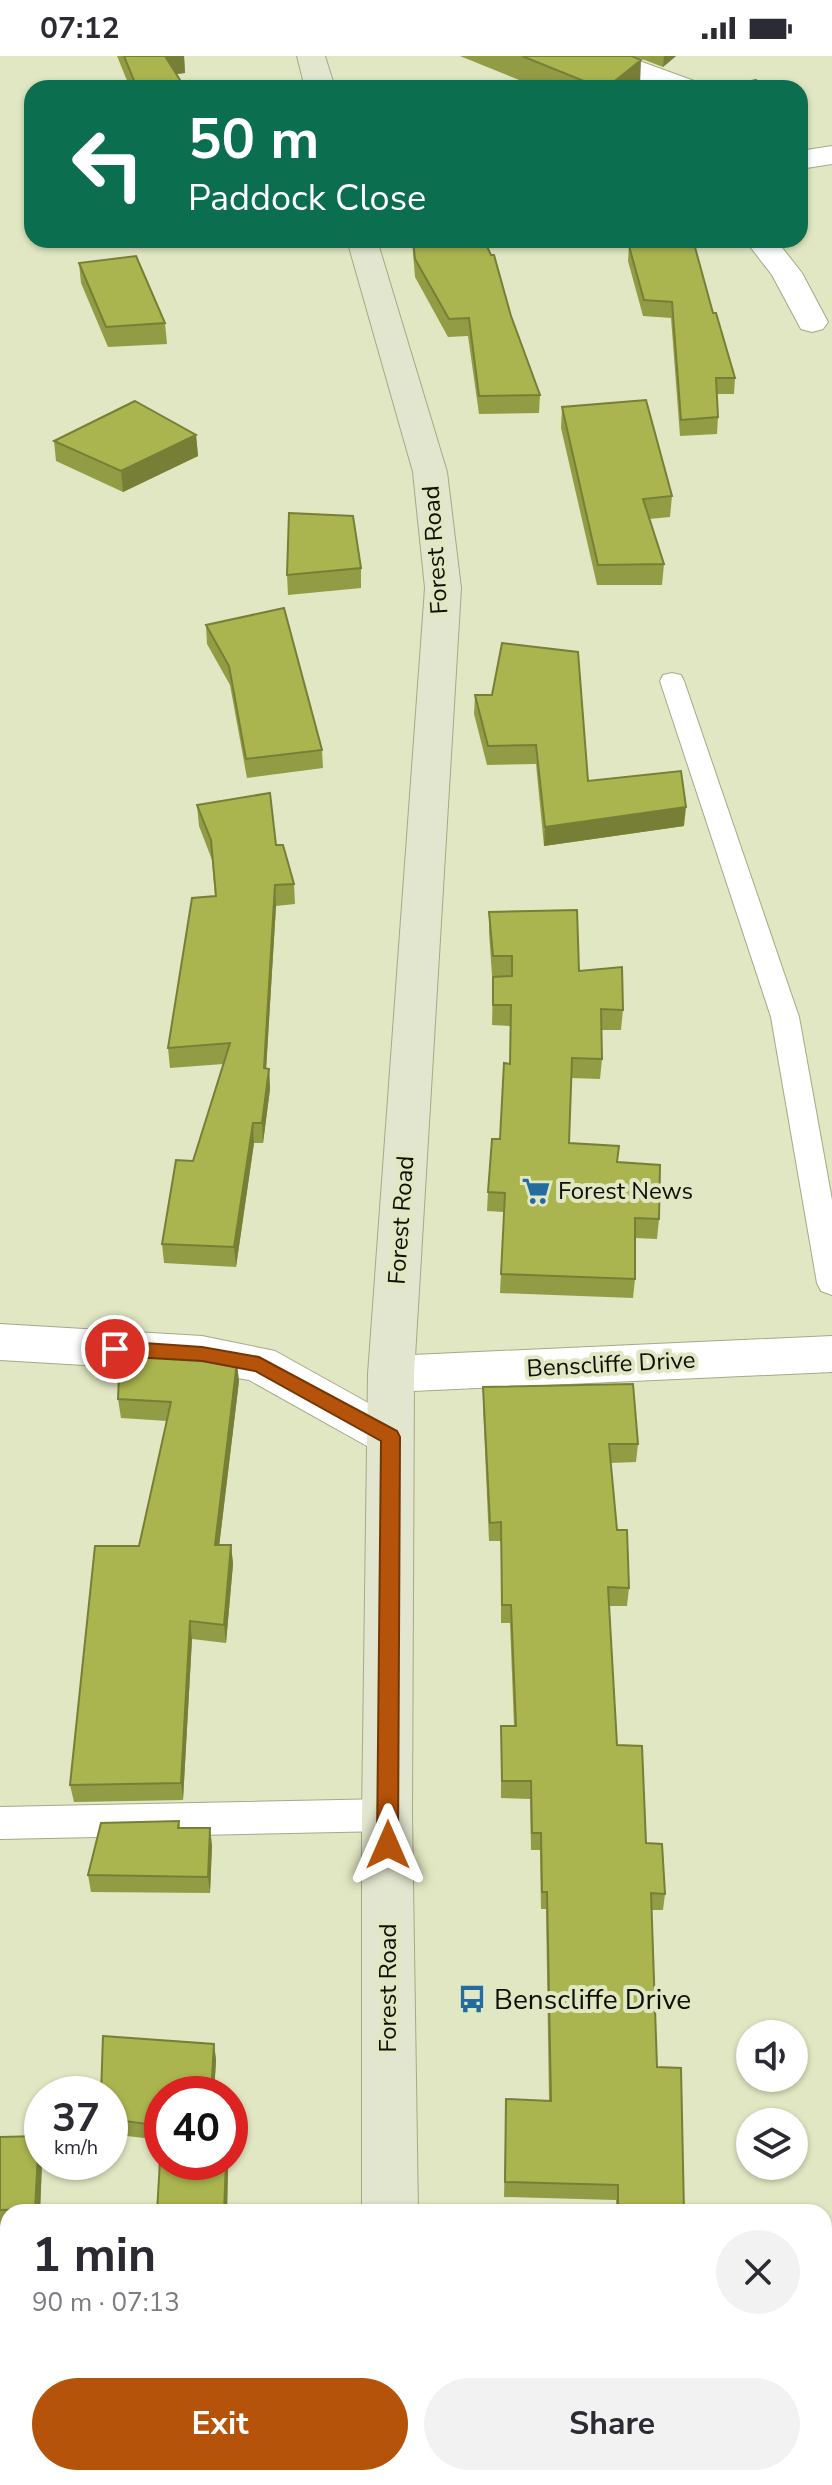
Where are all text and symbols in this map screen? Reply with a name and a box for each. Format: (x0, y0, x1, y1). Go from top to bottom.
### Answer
text: 07:12 (40, 8, 119, 49)
text: 50 m (188, 101, 319, 178)
icon: left (56, 112, 160, 216)
text: Paddock Close (188, 174, 426, 223)
street label: Forest Road (415, 485, 455, 615)
street label: Forest Road (381, 1155, 421, 1285)
place label: Forest News (558, 1175, 693, 1207)
supermarket icon: Forest News (521, 1176, 551, 1206)
pin (81, 1315, 149, 1383)
icon: arrive (93, 1327, 137, 1371)
street label: Benscliffe Drive (526, 1344, 696, 1384)
position arrow (346, 1803, 430, 1887)
street label: Forest Road (372, 1923, 404, 2053)
place label: Benscliffe Drive (494, 1981, 691, 2019)
bus stop icon: Benscliffe Drive (457, 1984, 487, 2014)
map controls (736, 2020, 808, 2180)
button: sound (736, 2020, 808, 2092)
speed limit sign: 40 (144, 2076, 248, 2180)
text: 37 (52, 2091, 100, 2145)
button: layers (736, 2108, 808, 2180)
text: km/h (54, 2134, 98, 2161)
text: 1 min (32, 2222, 156, 2288)
button: close (716, 2230, 800, 2314)
text: 90 m · 07:13 (32, 2285, 180, 2320)
button: Exit (32, 2378, 408, 2470)
button: Share (424, 2378, 800, 2470)

